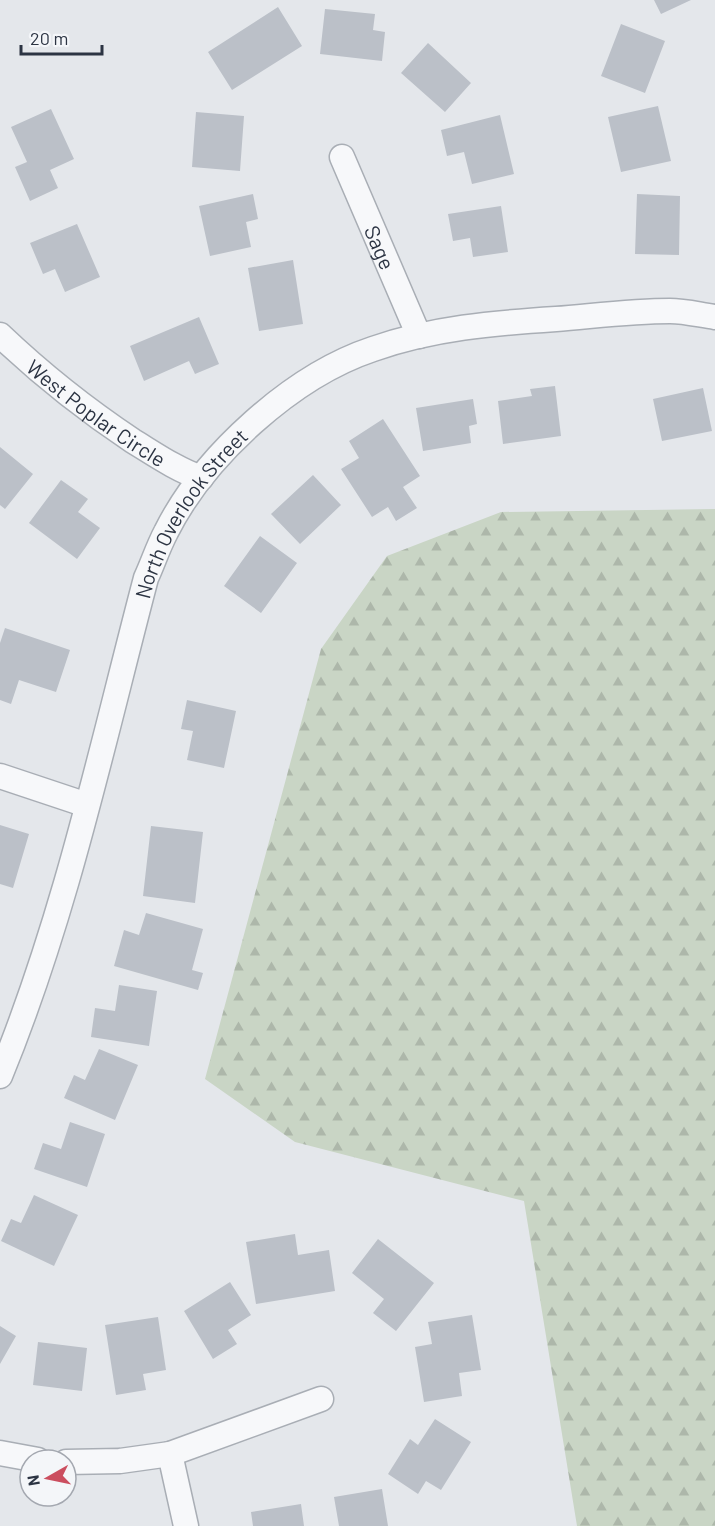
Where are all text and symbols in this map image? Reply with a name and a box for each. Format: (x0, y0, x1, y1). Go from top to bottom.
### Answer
scale bar (21, 18, 102, 56)
text: 20 m (30, 27, 68, 49)
street label: Sage (360, 221, 401, 273)
street label: West Poplar Circle (22, 353, 171, 471)
street label: North Overlook Street (129, 422, 252, 601)
north arrow (18, 1448, 78, 1508)
text: N (22, 1474, 43, 1487)

